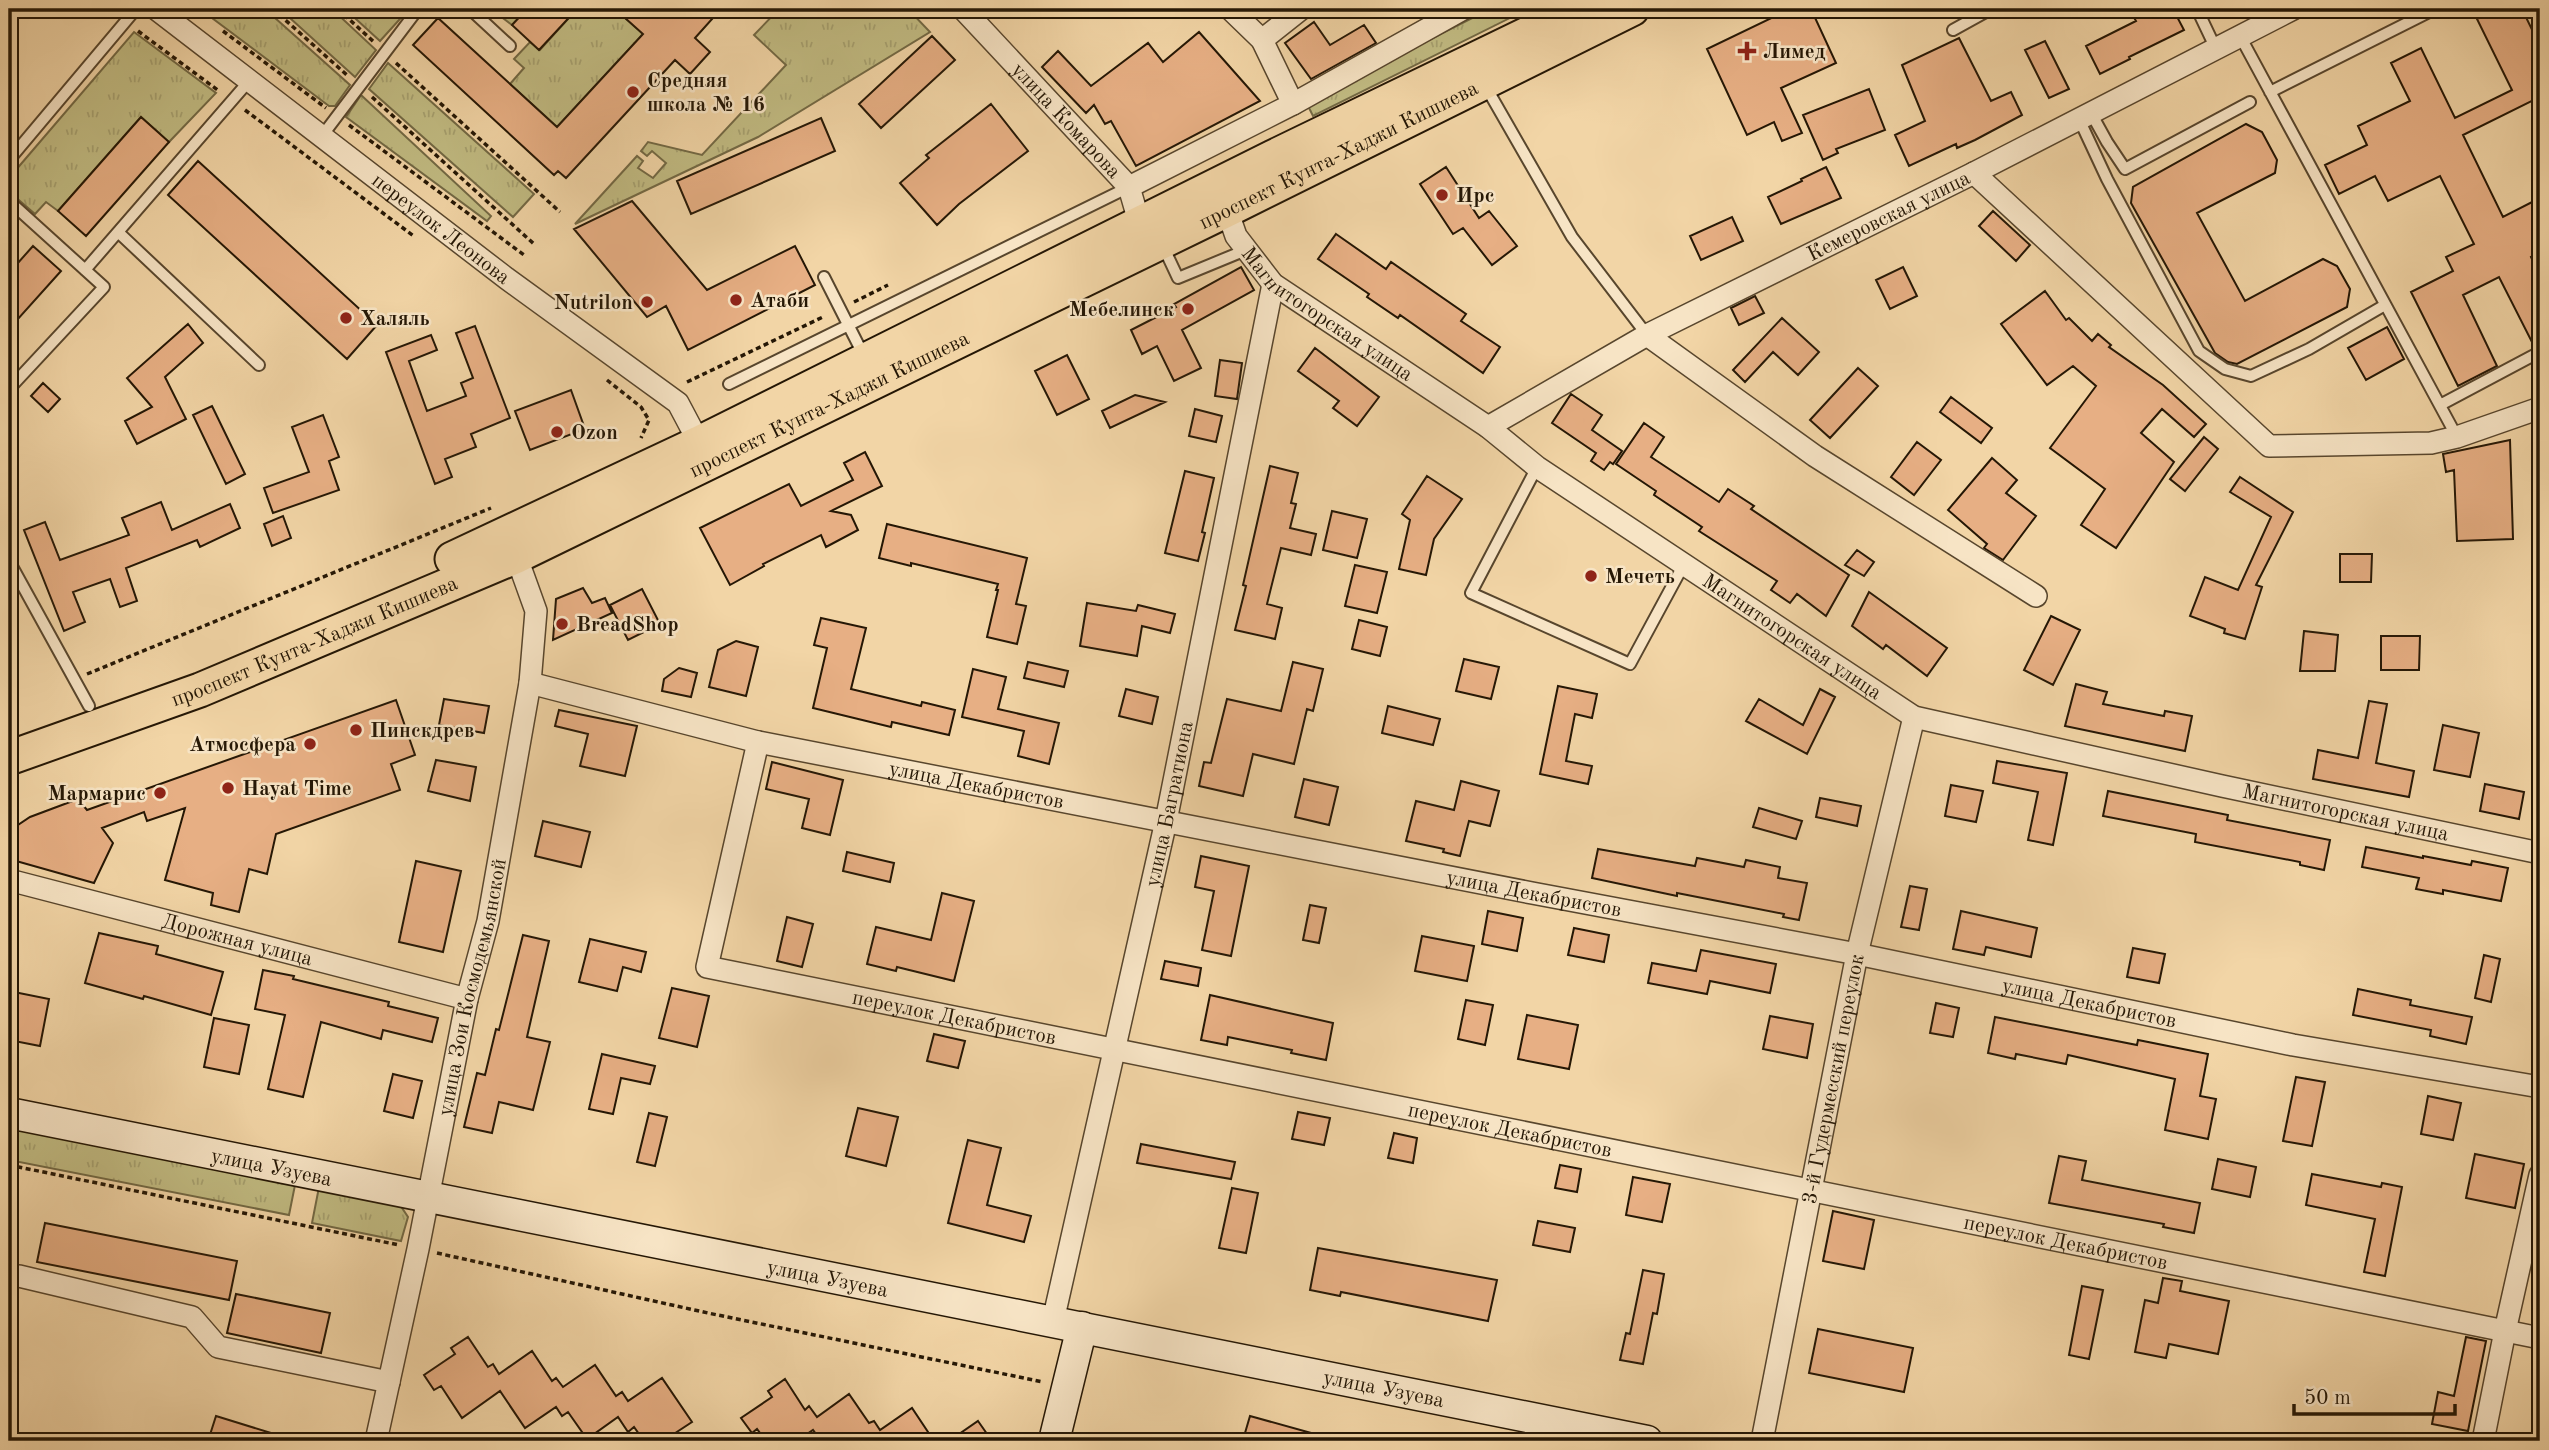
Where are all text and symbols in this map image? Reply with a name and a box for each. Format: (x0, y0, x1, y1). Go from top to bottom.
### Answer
marker: Лимед (1737, 41, 1757, 61)
place label: Лимед (1763, 42, 1826, 63)
street label: улица Комарова (1007, 59, 1124, 183)
place label: Средняя школа № 16 (647, 71, 765, 116)
street label: проспект Кунта-Хаджи Кишиева (1196, 78, 1482, 234)
marker: Средняя школа № 16 (625, 84, 641, 100)
street label: Кемеровская улица (1804, 168, 1974, 266)
street label: переулок Леонова (368, 170, 514, 289)
place label: Ирс (1456, 186, 1495, 207)
marker: Ирс (1434, 187, 1450, 203)
street label: Магнитогорская улица (1236, 243, 1416, 386)
place label: Атаби (750, 291, 809, 312)
marker: Атаби (728, 292, 744, 308)
place label: Nutrilon (554, 293, 633, 314)
marker: Nutrilon (639, 294, 655, 310)
place label: Мебелинск (1069, 300, 1174, 321)
marker: Мебелинск (1180, 301, 1196, 317)
place label: Халяль (360, 309, 430, 330)
marker: Халяль (338, 310, 354, 326)
street label: проспект Кунта-Хаджи Кишиева (686, 328, 973, 482)
place label: Ozon (571, 423, 618, 444)
marker: Ozon (549, 424, 565, 440)
place label: Мечеть (1605, 567, 1675, 588)
marker: Мечеть (1583, 568, 1599, 584)
street label: Магнитогорская улица (1698, 571, 1885, 704)
street label: проспект Кунта-Хаджи Кишиева (169, 573, 461, 711)
place label: BreadShop (576, 615, 679, 636)
marker: BreadShop (554, 616, 570, 632)
street label: улица Багратиона (1142, 719, 1198, 889)
place label: Пинскдрев (370, 721, 475, 742)
marker: Пинскдрев (348, 722, 364, 738)
place label: Атмосфера (189, 735, 296, 756)
marker: Атмосфера (302, 736, 318, 752)
street label: улица Декабристов (887, 759, 1065, 813)
place label: Hayat Time (242, 779, 352, 800)
marker: Hayat Time (220, 780, 236, 796)
street label: Магнитогорская улица (2240, 782, 2450, 845)
place label: Мармарис (48, 784, 146, 805)
marker: Мармарис (152, 785, 168, 801)
street label: улица Зои Космодемьянской (435, 857, 511, 1118)
street label: улица Декабристов (1444, 867, 1623, 922)
street label: Дорожная улица (159, 911, 315, 970)
street label: 3-й Гудермесский переулок (1799, 952, 1869, 1206)
street label: улица Декабристов (2000, 975, 2178, 1032)
street label: переулок Декабристов (850, 988, 1058, 1049)
street label: переулок Декабристов (1406, 1100, 1613, 1162)
street label: улица Узуева (209, 1146, 334, 1191)
street label: переулок Декабристов (1962, 1213, 2169, 1274)
street label: улица Узуева (765, 1257, 890, 1302)
street label: улица Узуева (1321, 1367, 1446, 1412)
scale bar (2294, 1373, 2454, 1417)
text: 50 m (2304, 1388, 2351, 1409)

